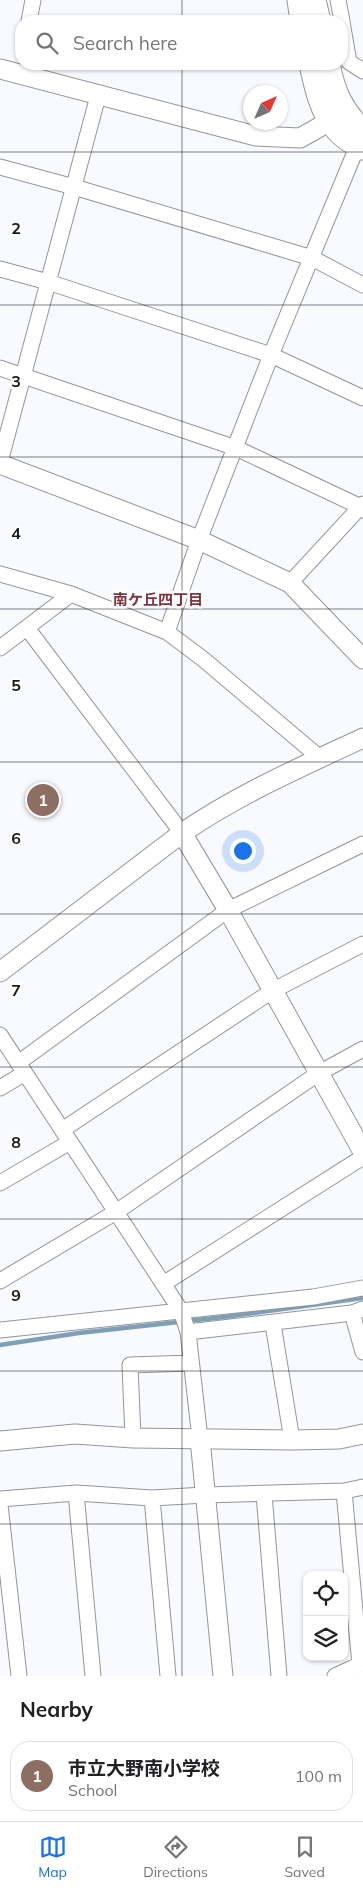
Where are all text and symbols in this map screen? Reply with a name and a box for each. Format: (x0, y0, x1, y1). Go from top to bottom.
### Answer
search box (15, 15, 348, 70)
icon: search (33, 29, 61, 57)
text: Search here (73, 31, 177, 55)
north arrow (243, 85, 288, 130)
text: 2 (11, 218, 21, 238)
text: 3 (11, 371, 21, 391)
text: 4 (11, 523, 21, 543)
district label: 南ケ丘四丁目 (113, 590, 203, 609)
text: 5 (11, 675, 21, 695)
pin: 1 (27, 781, 59, 819)
text: 6 (11, 828, 21, 848)
your location (230, 838, 256, 864)
text: 7 (11, 980, 21, 1000)
text: 8 (11, 1132, 21, 1152)
text: 9 (11, 1285, 21, 1305)
map controls (303, 1571, 348, 1661)
button: locate (303, 1571, 348, 1616)
button: layers (303, 1616, 348, 1661)
text: Nearby (20, 1696, 93, 1722)
text: 市立大野南小学校 (68, 1756, 220, 1780)
text: 1 (32, 1766, 42, 1786)
text: 100 m (295, 1766, 342, 1786)
text: School (68, 1780, 117, 1800)
tab: Map (38, 1833, 67, 1881)
tab: Directions (143, 1833, 208, 1881)
tab: Saved (284, 1833, 325, 1881)

